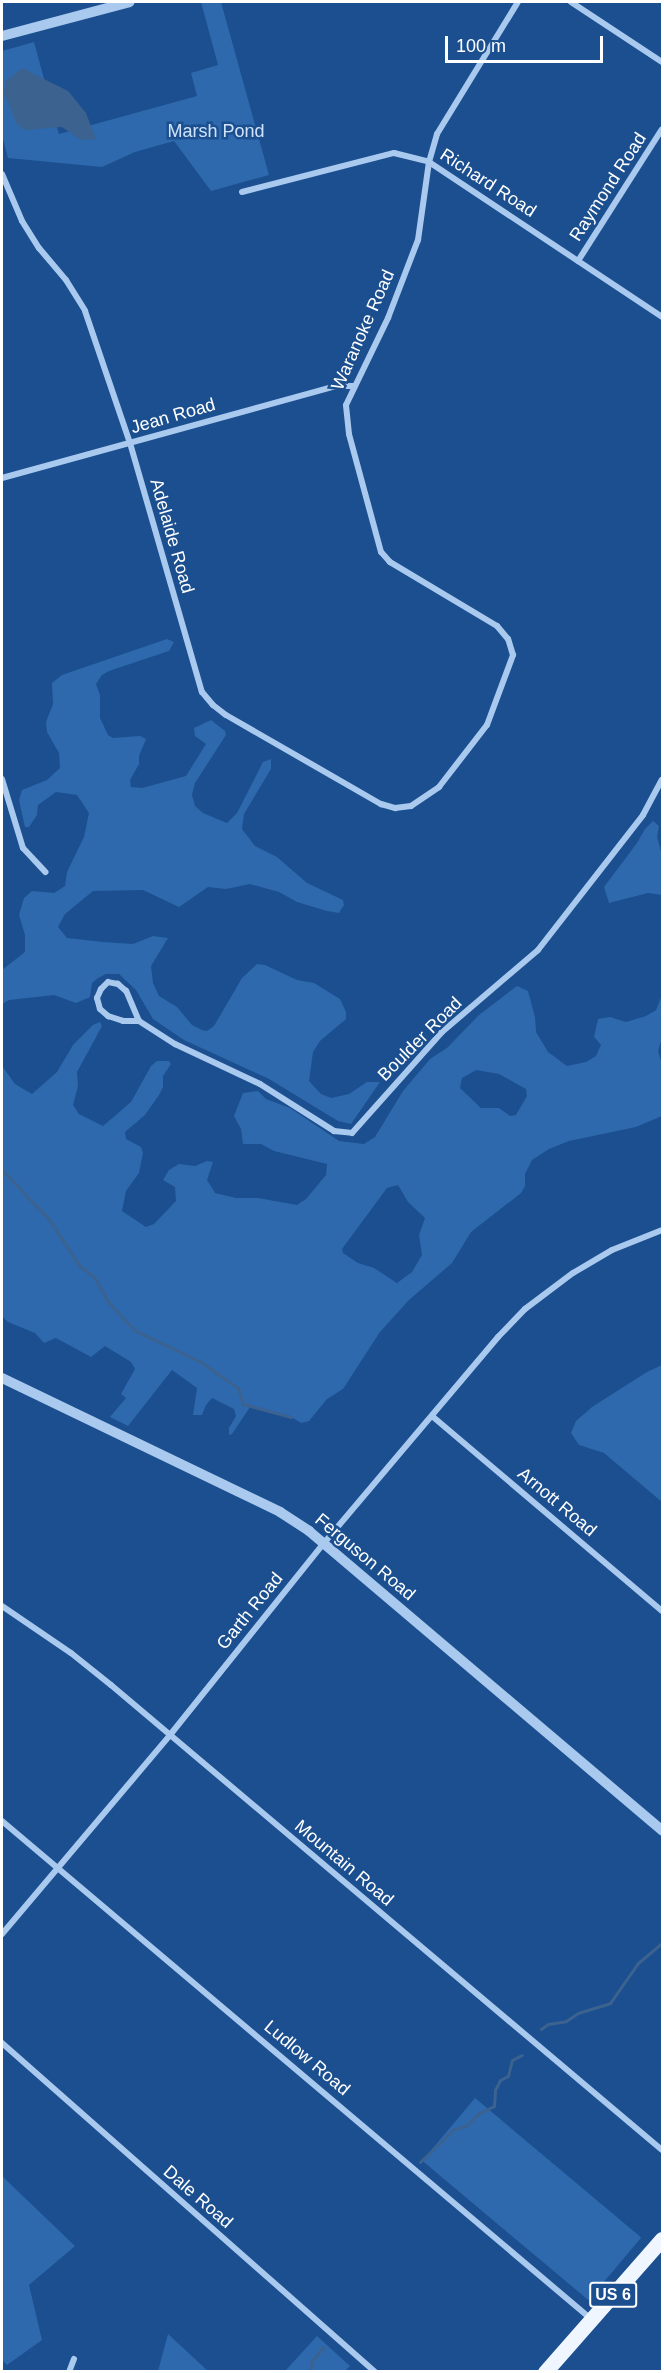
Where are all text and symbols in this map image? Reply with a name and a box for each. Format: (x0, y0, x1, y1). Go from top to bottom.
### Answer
scale bar (448, 24, 606, 62)
text: 100 m (456, 36, 506, 56)
park label: Marsh Pond (167, 120, 265, 142)
street label: Raymond Road (565, 129, 651, 245)
street label: Richard Road (436, 144, 540, 222)
street label: Waranoke Road (327, 267, 399, 393)
street label: Jean Road (128, 394, 218, 438)
street label: Adelaide Road (145, 476, 199, 596)
street label: Boulder Road (373, 992, 467, 1086)
street label: Arnott Road (513, 1463, 601, 1541)
street label: Ferguson Road (311, 1509, 419, 1605)
street label: Garth Road (212, 1568, 288, 1654)
street label: Mountain Road (290, 1815, 398, 1911)
street label: Ludlow Road (260, 2016, 354, 2100)
street label: Dale Road (159, 2161, 237, 2233)
road number: US 6 (589, 2282, 637, 2308)

